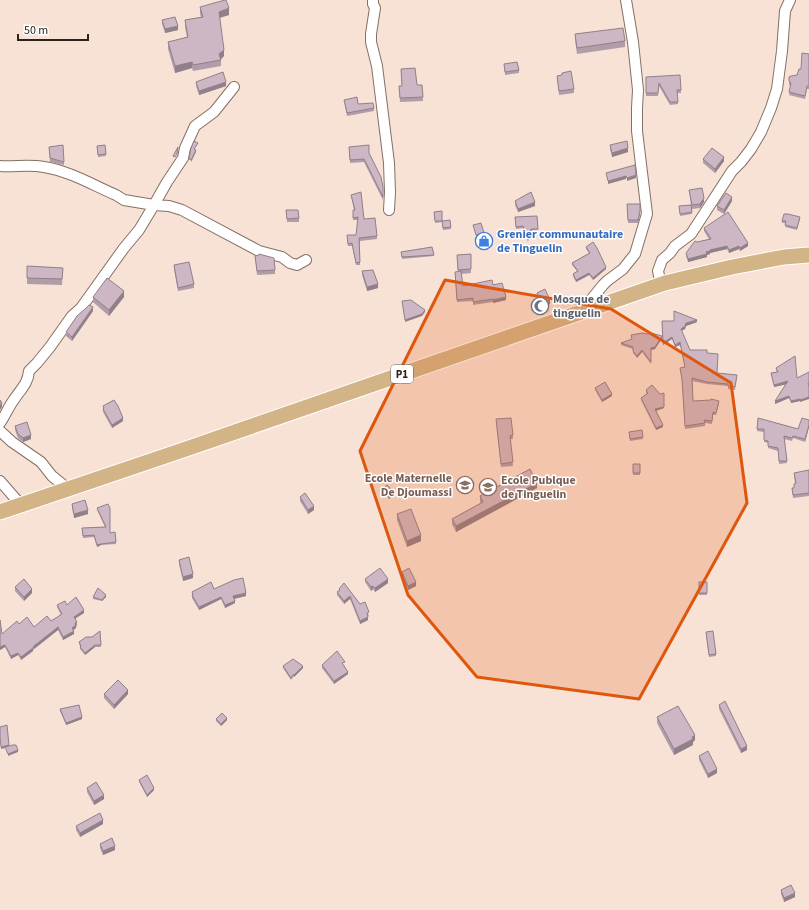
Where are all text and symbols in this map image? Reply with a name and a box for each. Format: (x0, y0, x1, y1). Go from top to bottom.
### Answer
scale bar (18, 16, 88, 42)
text: 50 m (24, 22, 48, 39)
place label: Grenier communautaire de Tinguelin (497, 226, 623, 257)
shop icon: Grenier communautaire de Tinguelin (474, 231, 494, 251)
place label: Mosque de tinguelin (553, 291, 609, 322)
mosque icon: Mosque de tinguelin (530, 296, 550, 316)
road number: P1 (391, 365, 413, 383)
place label: Ecole Maternelle De Djoumassi (365, 470, 452, 501)
place label: Ecole Publque de Tinguelin (501, 472, 576, 503)
school or university icon: Ecole Maternelle De Djoumassi (455, 475, 475, 495)
school or university icon: Ecole Publque de Tinguelin (478, 477, 498, 497)

